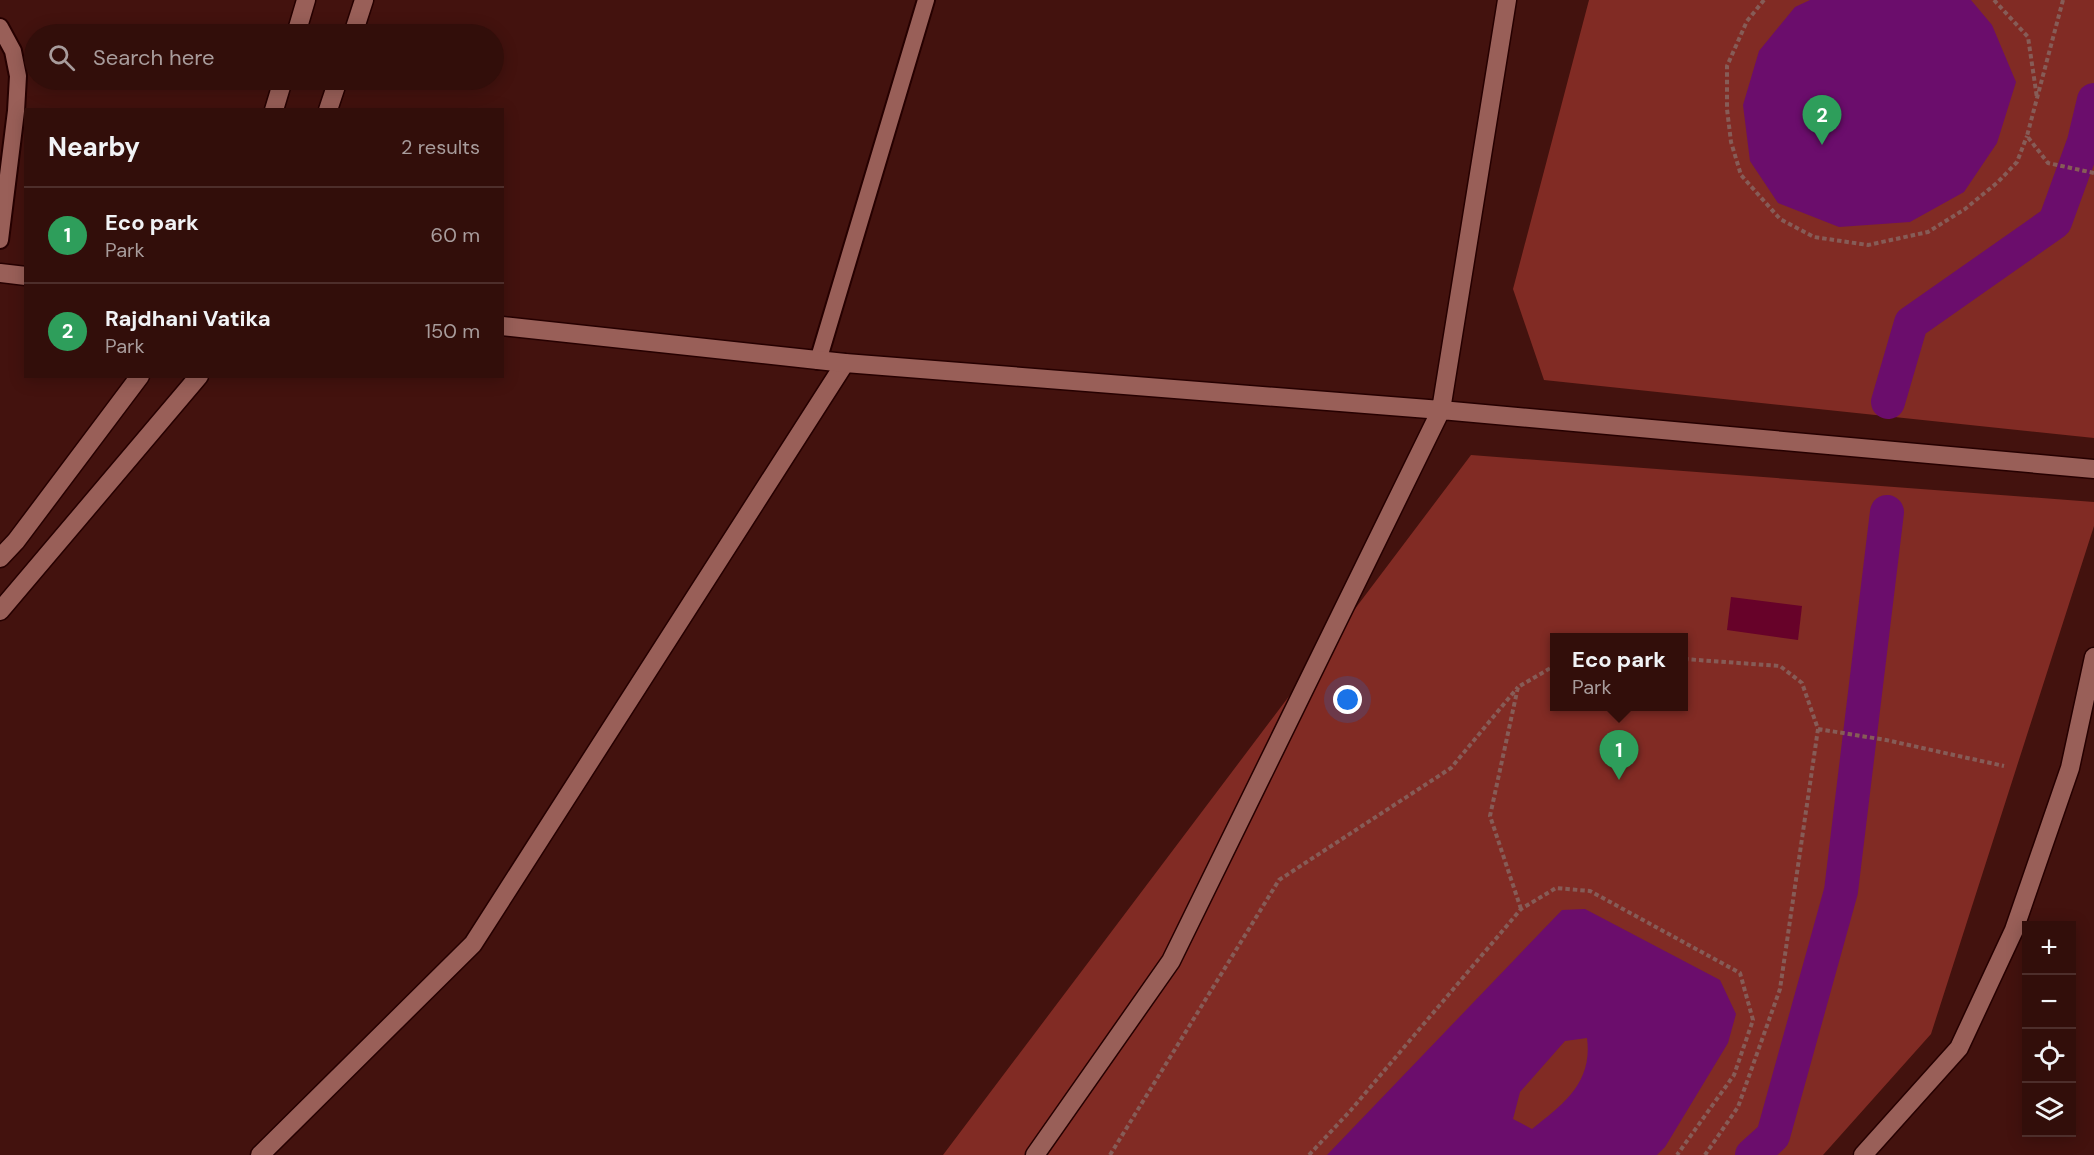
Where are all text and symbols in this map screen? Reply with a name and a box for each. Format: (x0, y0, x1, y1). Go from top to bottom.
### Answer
search box (24, 24, 504, 90)
icon: search (45, 41, 78, 74)
text: Search here (93, 43, 214, 72)
pin: 2 (1802, 96, 1842, 145)
text: Nearby (48, 130, 140, 164)
text: 2 results (401, 134, 480, 160)
text: Eco park (105, 208, 199, 237)
text: 1 (64, 222, 71, 248)
text: 60 m (431, 222, 480, 248)
text: Park (105, 237, 145, 263)
text: Rajdhani Vatika (105, 304, 271, 333)
text: 2 (62, 318, 73, 344)
text: 150 m (425, 318, 480, 344)
text: Park (105, 333, 145, 359)
popup (1550, 633, 1688, 711)
text: Eco park (1572, 645, 1666, 674)
text: Park (1572, 674, 1612, 700)
your location (1333, 685, 1362, 714)
pin: 1 (1600, 730, 1638, 780)
map controls (2022, 921, 2076, 1137)
button: + (2022, 921, 2076, 975)
button: − (2022, 975, 2076, 1029)
button: locate (2022, 1029, 2076, 1083)
button: layers (2022, 1083, 2076, 1137)

